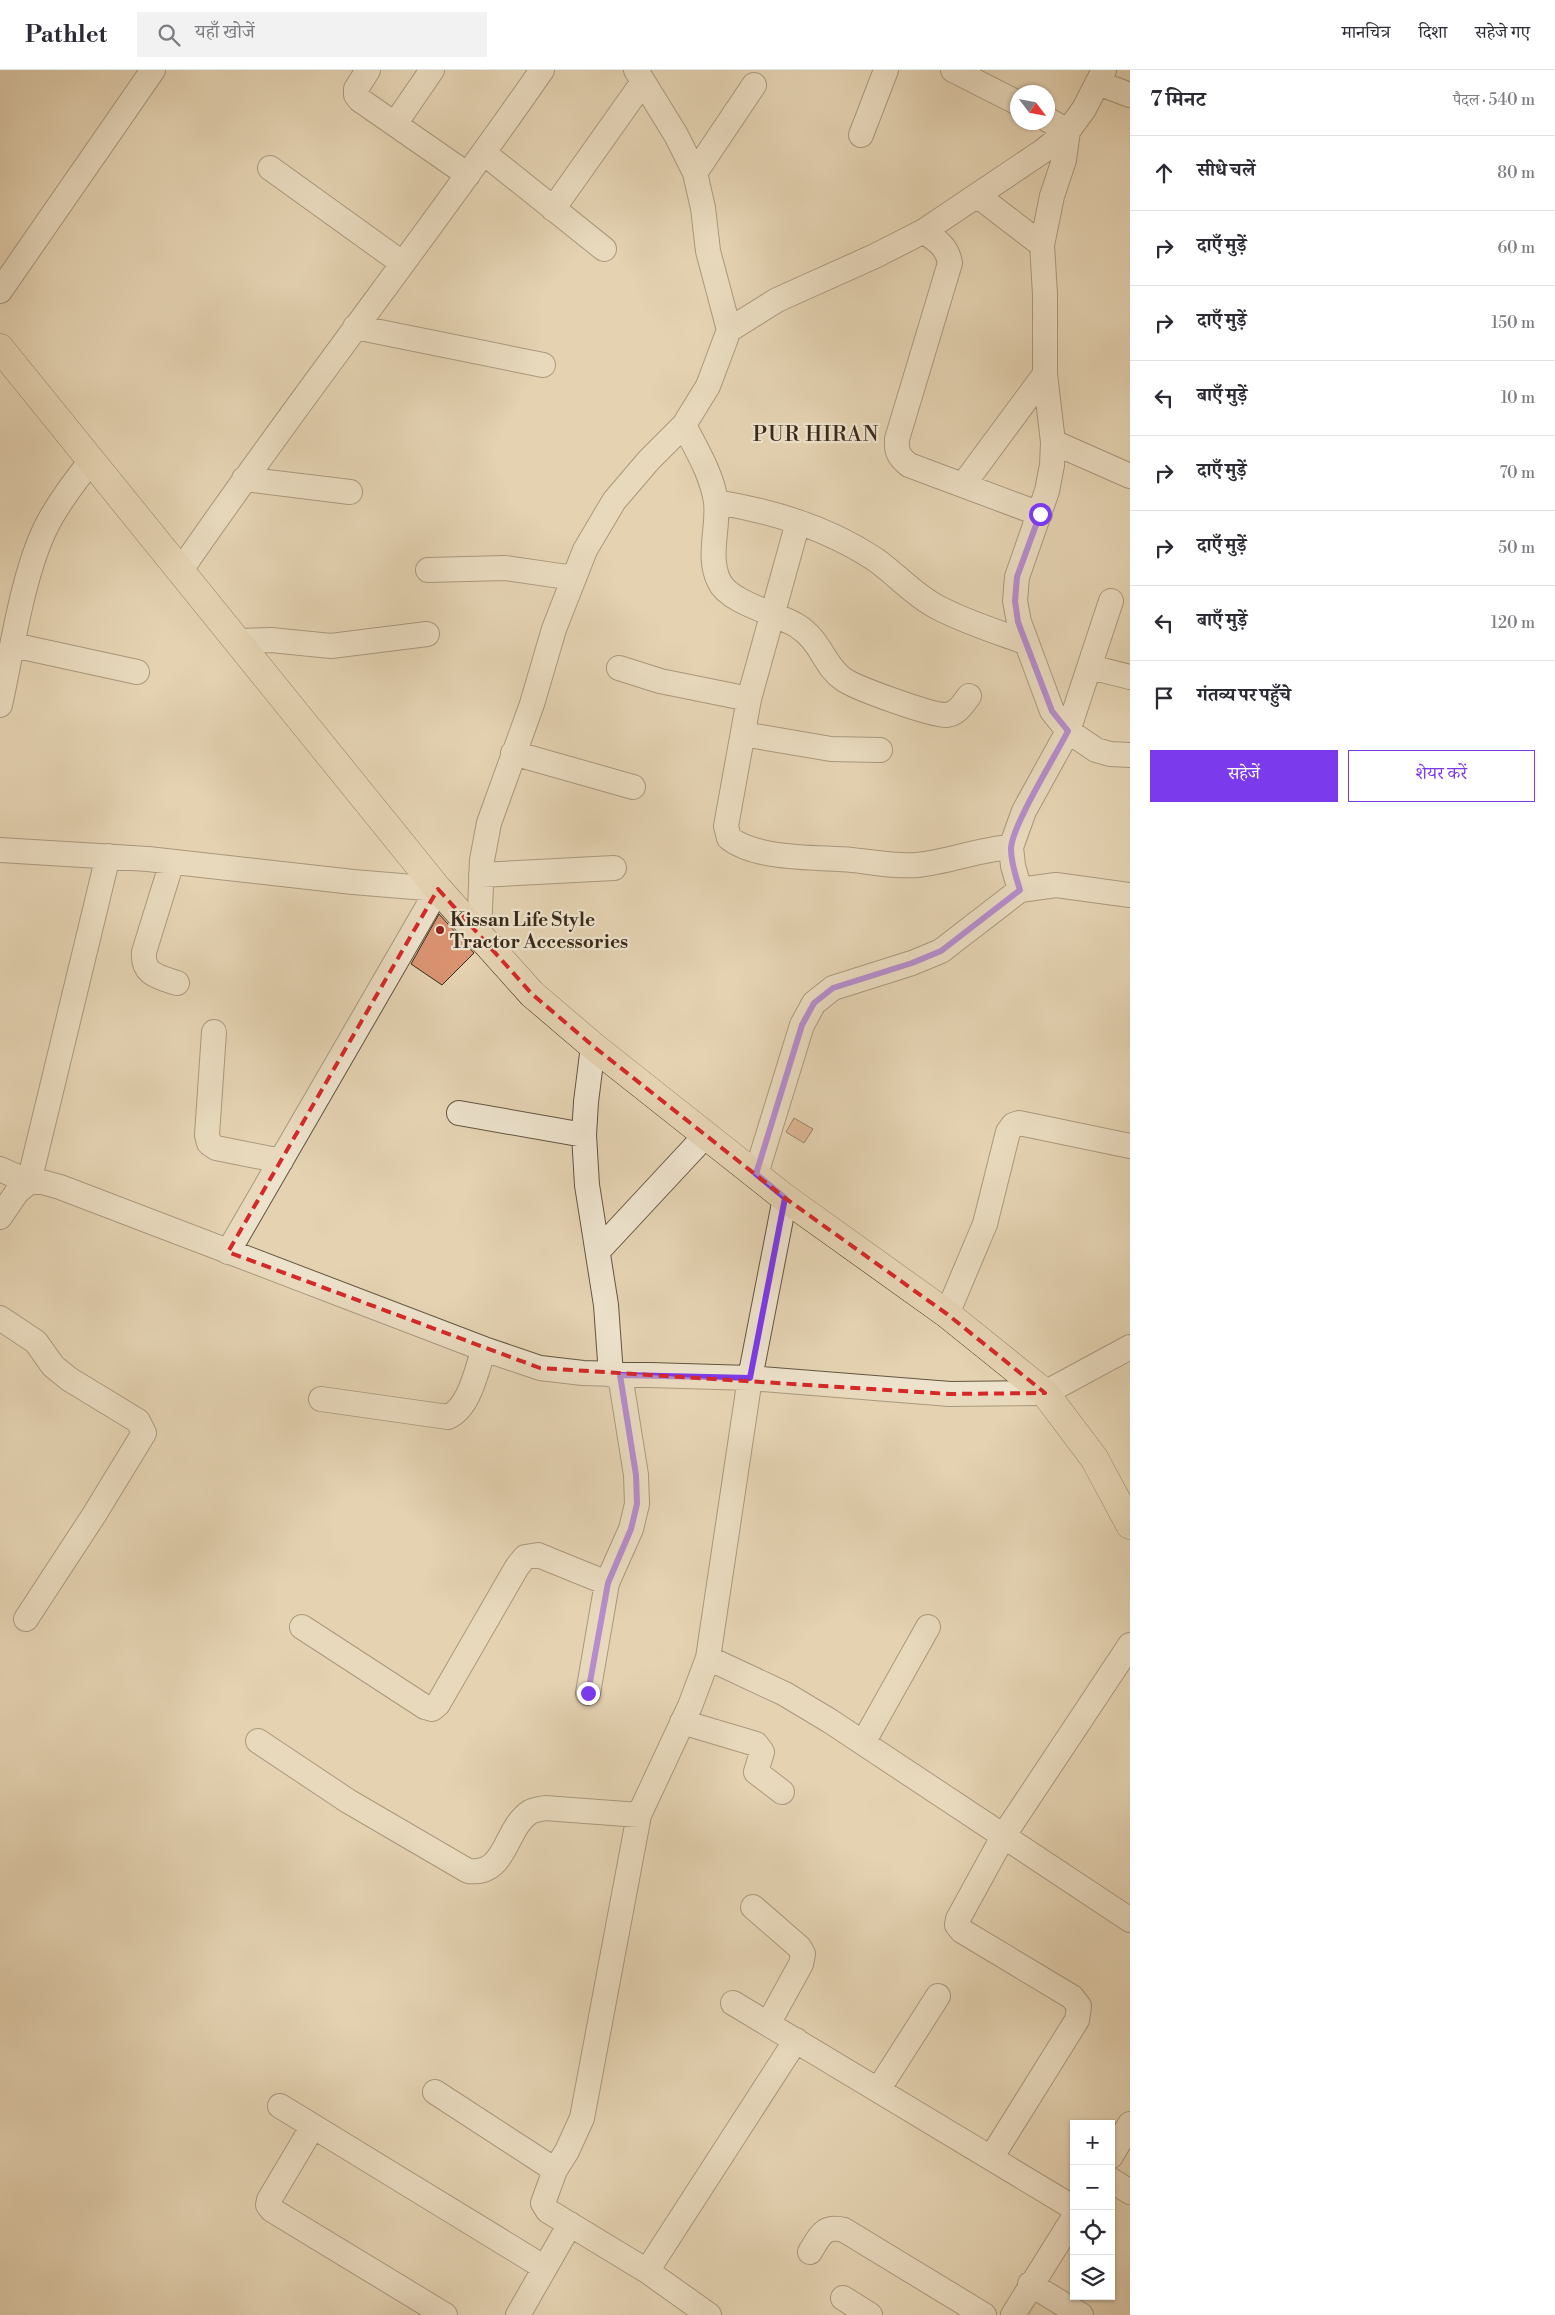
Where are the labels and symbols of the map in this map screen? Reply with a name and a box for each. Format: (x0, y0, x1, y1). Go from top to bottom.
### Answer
north arrow (1010, 85, 1055, 130)
district label: PUR HIRAN (753, 422, 879, 448)
route start (1029, 503, 1052, 526)
place label: Kissan Life Style Tractor Accessories (450, 908, 628, 954)
marker: Kissan Life Style Tractor Accessories (434, 924, 446, 936)
route end (577, 1682, 600, 1705)

